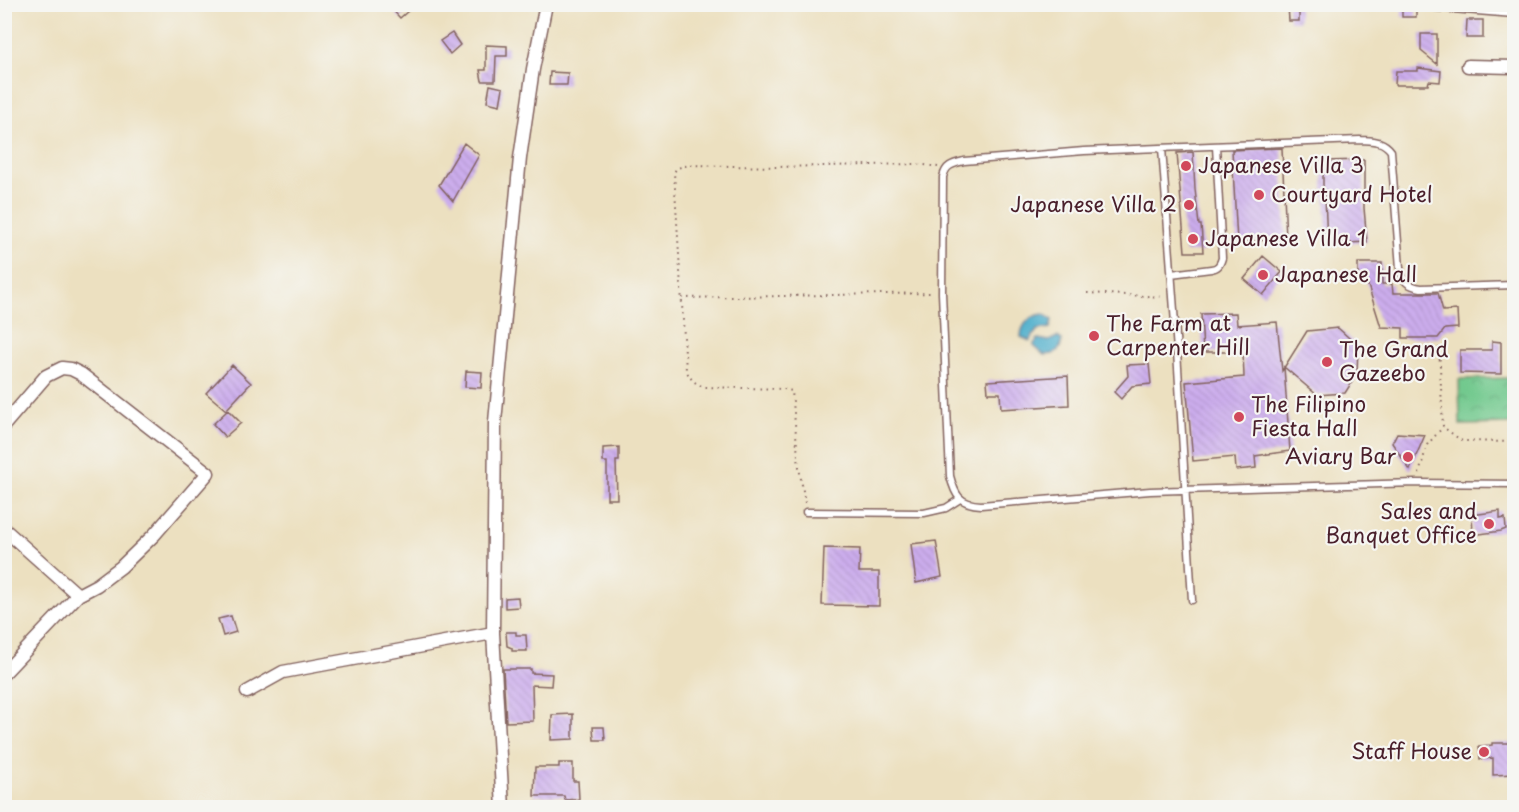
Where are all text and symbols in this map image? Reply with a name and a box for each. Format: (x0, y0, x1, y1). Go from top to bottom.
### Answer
place label: Japanese Villa 3 (1198, 148, 1364, 180)
marker: Japanese Villa 3 (1179, 159, 1193, 173)
place label: Courtyard Hotel (1271, 177, 1433, 209)
place label: Japanese Villa 2 (1010, 187, 1177, 219)
marker: Courtyard Hotel (1252, 188, 1266, 202)
marker: Japanese Villa 2 (1182, 198, 1196, 212)
place label: Japanese Villa 1 (1205, 221, 1366, 253)
marker: Japanese Villa 1 (1186, 232, 1200, 246)
place label: Japanese Hall (1275, 257, 1417, 289)
marker: Japanese Hall (1256, 268, 1270, 282)
place label: The Farm at Carpenter Hill (1106, 306, 1250, 362)
marker: The Farm at Carpenter Hill (1087, 329, 1101, 343)
place label: The Grand Gazeebo (1339, 332, 1448, 388)
marker: The Grand Gazeebo (1320, 355, 1334, 369)
place label: The Filipino Fiesta Hall (1251, 387, 1366, 443)
marker: The Filipino Fiesta Hall (1232, 410, 1246, 424)
place label: Aviary Bar (1285, 439, 1397, 471)
marker: Aviary Bar (1401, 450, 1415, 464)
place label: Sales and Banquet Office (1325, 494, 1477, 550)
marker: Sales and Banquet Office (1482, 517, 1496, 531)
place label: Staff House (1351, 734, 1472, 766)
marker: Staff House (1477, 745, 1491, 759)

